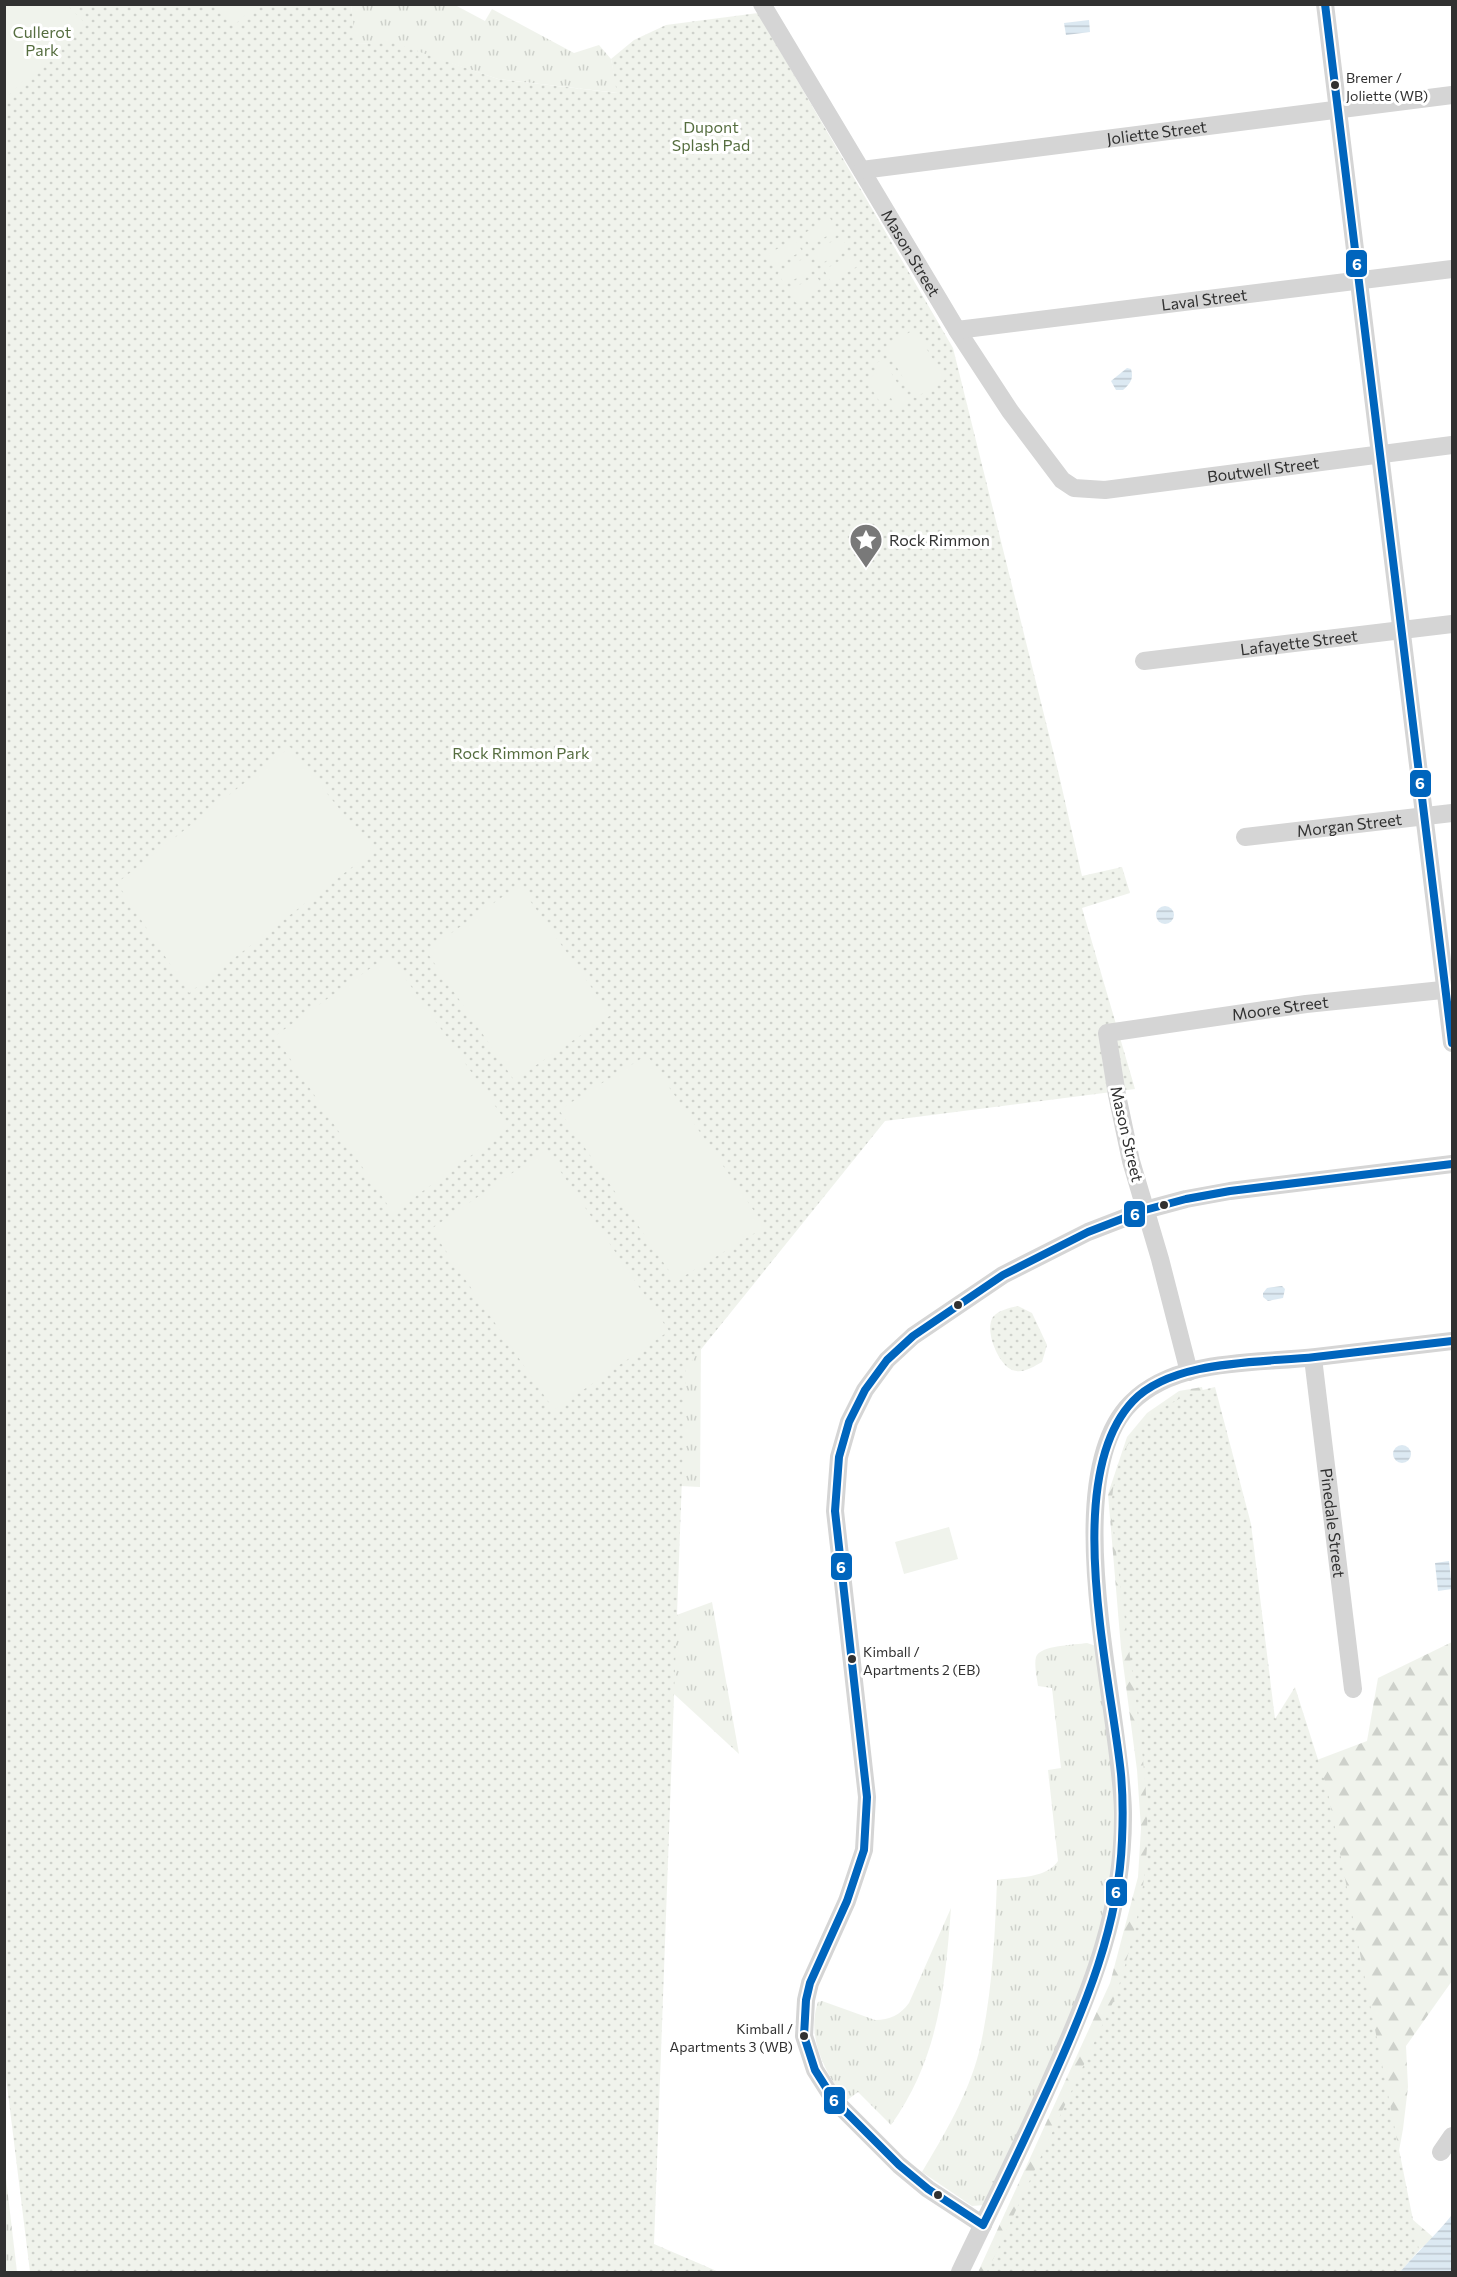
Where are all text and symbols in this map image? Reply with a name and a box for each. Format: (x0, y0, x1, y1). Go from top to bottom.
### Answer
park label: Cullerot Park (13, 22, 72, 59)
place label: Bremer / Joliette (WB) (1346, 69, 1428, 104)
marker: Bremer / Joliette (WB) (1329, 79, 1341, 91)
street label: Joliette Street (1105, 116, 1208, 148)
park label: Dupont Splash Pad (672, 117, 750, 154)
street label: Mason Street (878, 206, 945, 300)
line badge: 6 (1345, 249, 1368, 278)
text: 6 (1352, 254, 1362, 273)
street label: Laval Street (1160, 284, 1248, 314)
street label: Boutwell Street (1206, 452, 1321, 486)
place icon: Rock Rimmon (848, 522, 884, 569)
place label: Rock Rimmon (889, 530, 990, 549)
street label: Lafayette Street (1239, 625, 1359, 658)
park label: Rock Rimmon Park (452, 743, 590, 762)
line badge: 6 (1409, 769, 1432, 798)
text: 6 (1415, 773, 1425, 792)
street label: Morgan Street (1296, 809, 1403, 840)
street label: Moore Street (1230, 992, 1330, 1024)
street label: Mason Street (1107, 1084, 1148, 1184)
unlabelled marker (1158, 1199, 1170, 1211)
line badge: 6 (1123, 1200, 1146, 1228)
text: 6 (1130, 1204, 1140, 1223)
unlabelled marker (952, 1299, 964, 1311)
street label: Pinedale Street (1317, 1467, 1350, 1579)
line badge: 6 (830, 1552, 853, 1581)
text: 6 (836, 1557, 846, 1576)
place label: Kimball / Apartments 2 (EB) (863, 1643, 980, 1678)
marker: Kimball / Apartments 2 (EB) (846, 1653, 858, 1665)
line badge: 6 (1105, 1878, 1128, 1907)
text: 6 (1111, 1882, 1121, 1901)
place label: Kimball / Apartments 3 (WB) (669, 2020, 793, 2055)
marker: Kimball / Apartments 3 (WB) (798, 2030, 810, 2042)
line badge: 6 (823, 2086, 846, 2115)
text: 6 (829, 2090, 839, 2109)
unlabelled marker (932, 2189, 944, 2201)

